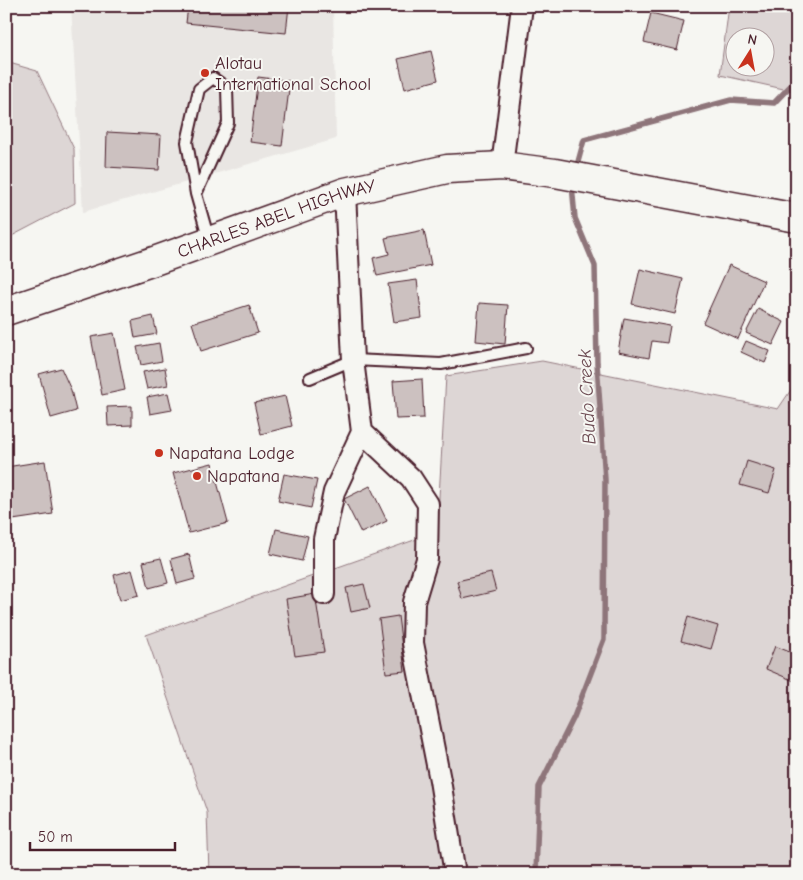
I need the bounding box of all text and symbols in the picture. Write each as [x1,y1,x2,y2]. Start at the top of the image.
north arrow [726,28,776,78]
text: N [746,31,758,49]
place label: Alotau International School [215,53,371,95]
marker: Alotau International School [199,67,211,79]
street label: CHARLES ABEL HIGHWAY [174,175,378,263]
water label: Budo Creek [573,348,600,445]
place label: Napatana Lodge [169,443,294,464]
marker: Napatana Lodge [153,447,165,459]
place label: Napatana [207,466,280,487]
marker: Napatana [191,470,203,482]
scale bar [30,820,175,852]
text: 50 m [38,828,73,846]

